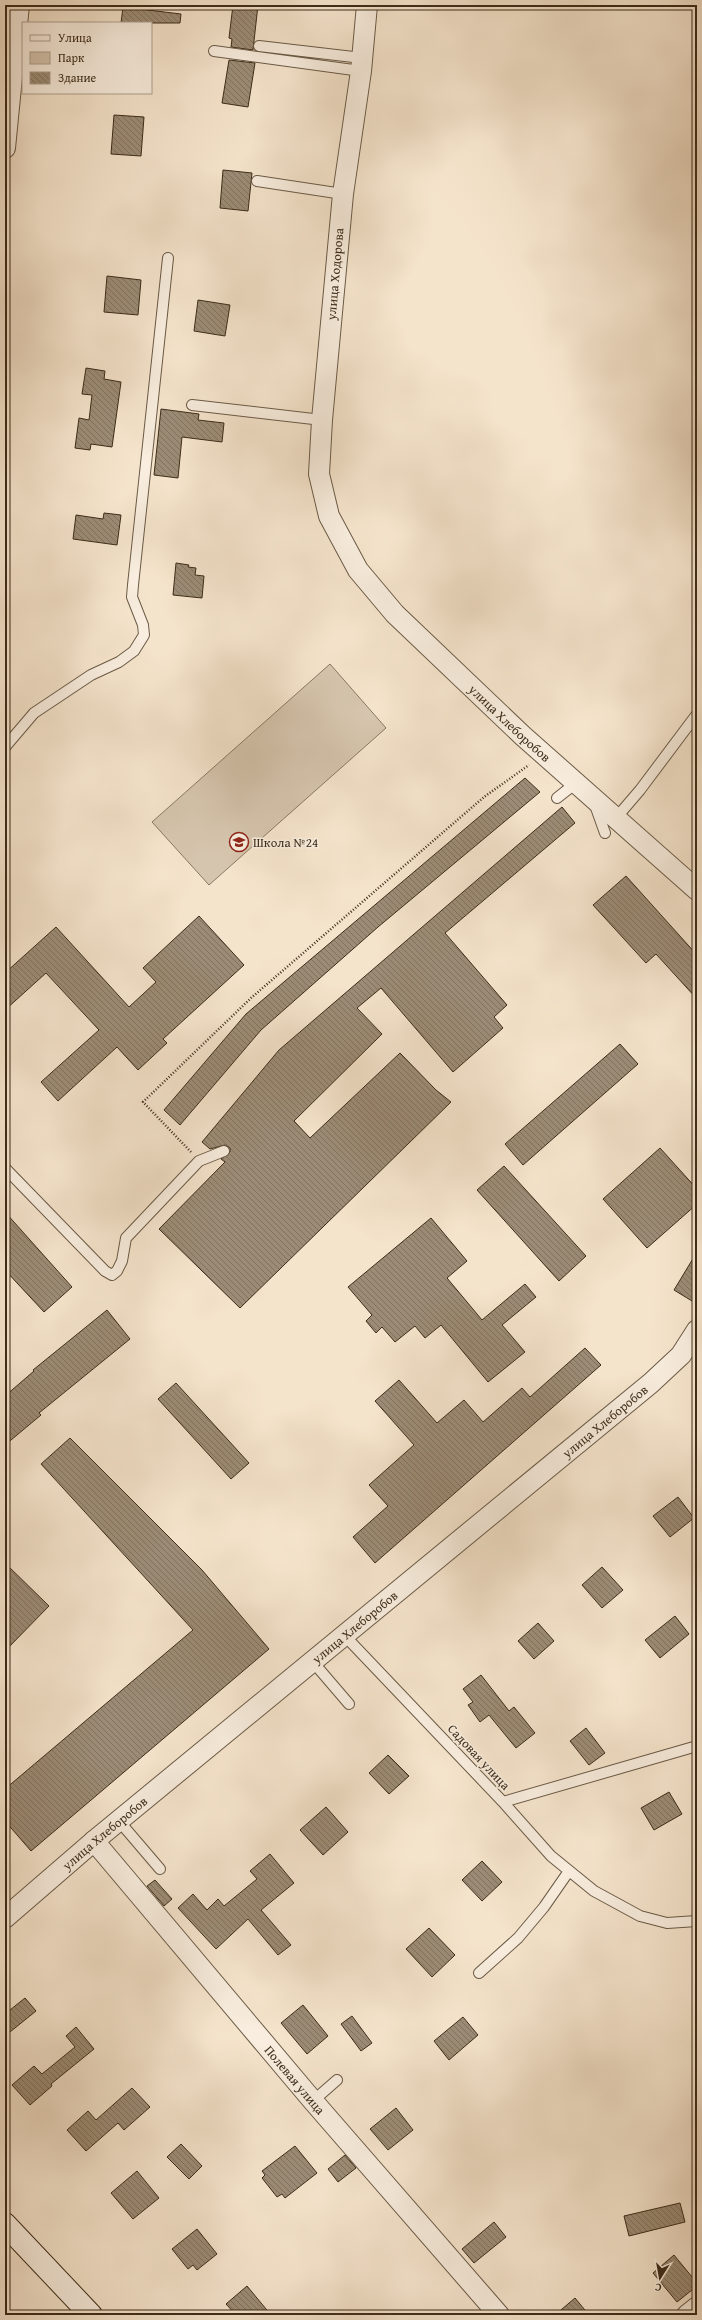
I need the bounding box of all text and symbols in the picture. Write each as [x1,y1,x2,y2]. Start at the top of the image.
legend [22,22,152,94]
text: Улица [58,29,92,46]
text: Парк [58,49,85,66]
text: Здание [58,69,97,86]
street label: улица Ходорова [321,226,349,322]
street label: улица Хлеборобов [464,679,555,766]
school or university icon: Школа №24 [228,831,250,853]
place label: Школа №24 [253,833,318,852]
street label: улица Хлеборобов [557,1380,652,1463]
street label: улица Хлеборобов [307,1586,401,1668]
street label: Садовая улица [443,1720,515,1795]
street label: улица Хлеборобов [57,1792,151,1875]
street label: Полевая улица [260,2041,330,2119]
north arrow [640,2258,680,2298]
text: С [654,2279,663,2296]

